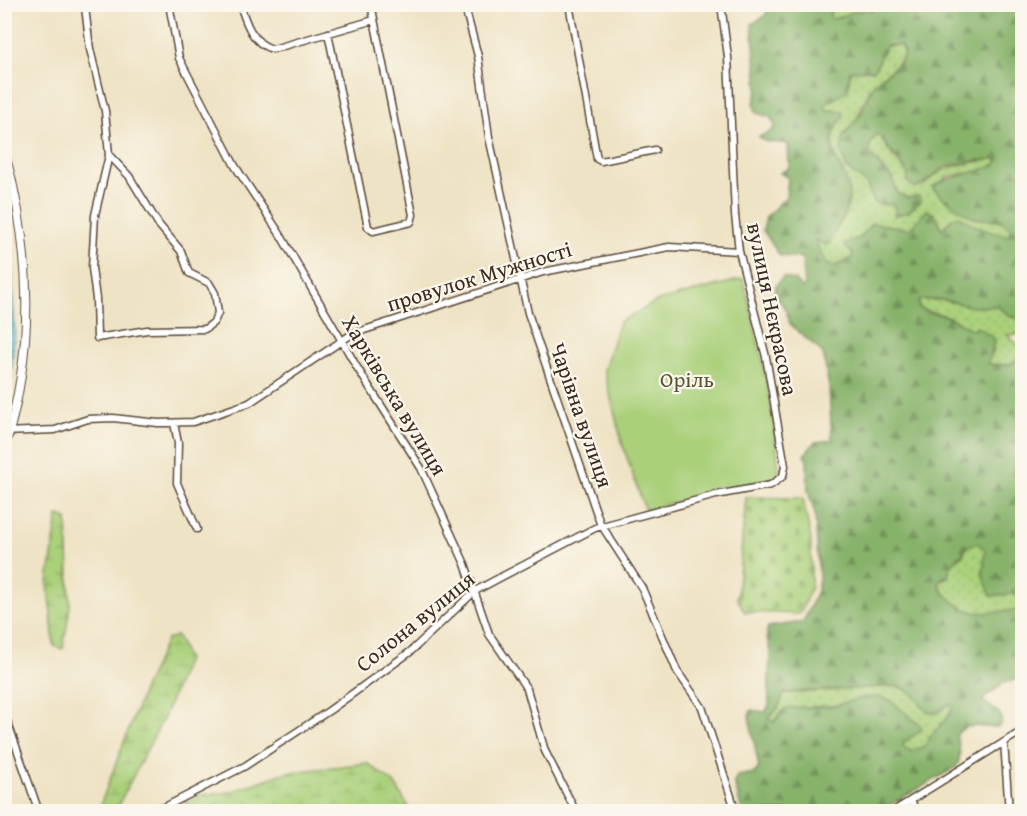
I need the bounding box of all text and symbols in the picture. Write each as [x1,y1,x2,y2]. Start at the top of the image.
street label: вулиця Нєкрасова [739,220,807,399]
street label: провулок Мужності [382,233,576,319]
street label: Харківська вулиця [334,309,456,481]
street label: Чарівна вулиця [542,338,622,492]
park label: Оріль [660,363,714,395]
street label: Солона вулиця [348,563,482,679]

